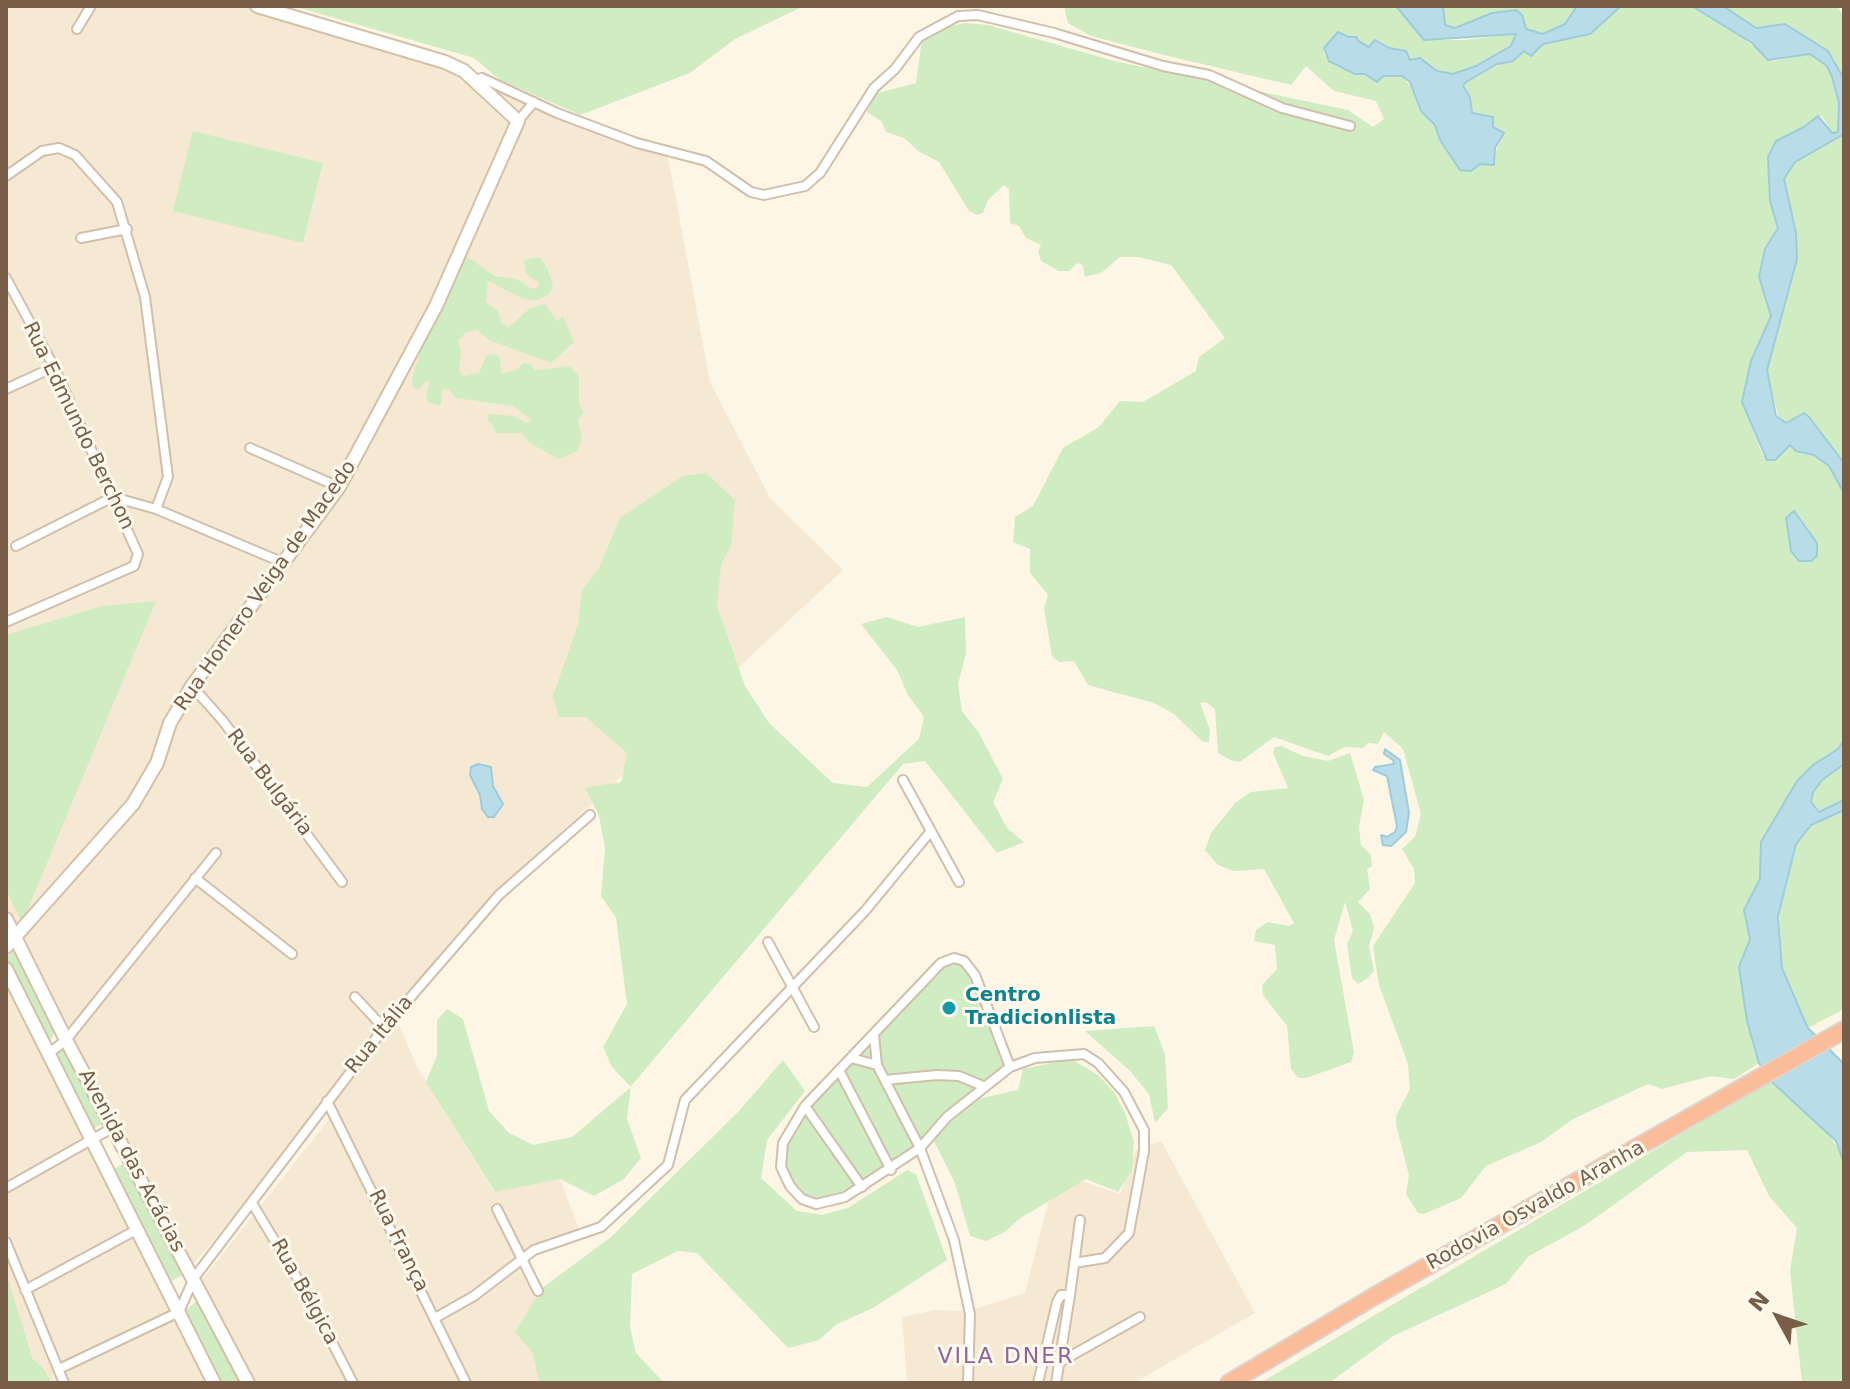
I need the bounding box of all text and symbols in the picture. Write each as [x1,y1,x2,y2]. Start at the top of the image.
street label: Rua Edmundo Berchon [17,318,139,534]
street label: Rua Homero Veiga de Macedo [170,456,362,716]
street label: Rua Bulgária [221,725,317,841]
place label: Centro Tradicionlista [965,984,1116,1031]
street label: Rua Itália [341,991,419,1079]
marker: Centro Tradicionlista [940,999,958,1017]
street label: Avenida das Acácias [73,1065,189,1257]
street label: Rodovia Osvaldo Aranha [1423,1136,1649,1276]
street label: Rua França [363,1186,433,1296]
street label: Rua Bélgica [265,1235,343,1349]
north arrow [1738,1277,1818,1357]
text: N [1744,1286,1775,1316]
district label: VILA DNER [938,1344,1074,1370]

